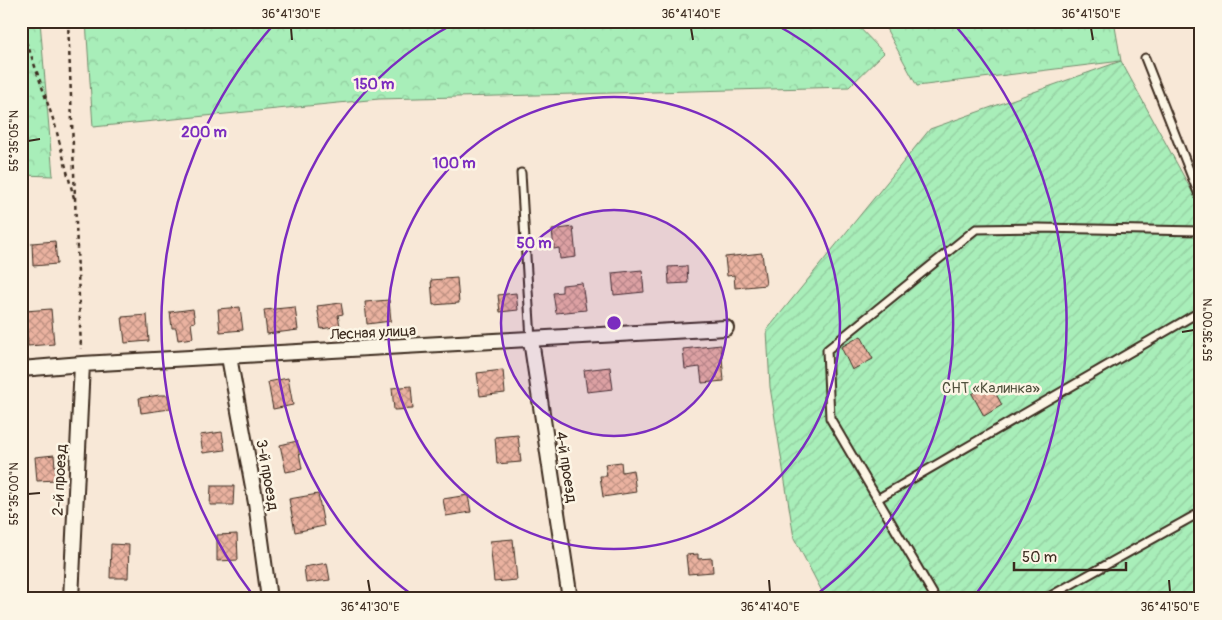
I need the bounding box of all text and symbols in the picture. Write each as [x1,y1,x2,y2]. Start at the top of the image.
text: 36°41'30"E [262,7,320,22]
text: 36°41'40"E [661,7,721,22]
text: 36°41'50"E [1062,7,1120,22]
text: 150 m [354,75,394,94]
text: 55°35'05"N [7,110,22,172]
text: 200 m [181,123,227,142]
text: 100 m [433,154,475,173]
text: 50 m [517,234,551,253]
text: 55°35'00"N [1201,298,1216,362]
centre of rings [605,314,623,332]
street label: Лесная улица [328,321,417,345]
park label: СНТ «Калинка» [942,379,1040,398]
street label: 4-й проезд [551,430,581,504]
street label: 3-й проезд [251,438,283,512]
street label: 2-й проезд [49,444,71,516]
text: 55°35'00"N [7,462,22,526]
scale bar [1014,540,1127,572]
text: 50 m [1022,548,1057,567]
text: 36°41'30"E [341,600,399,615]
text: 36°41'40"E [740,600,800,615]
text: 36°41'50"E [1141,600,1199,615]

